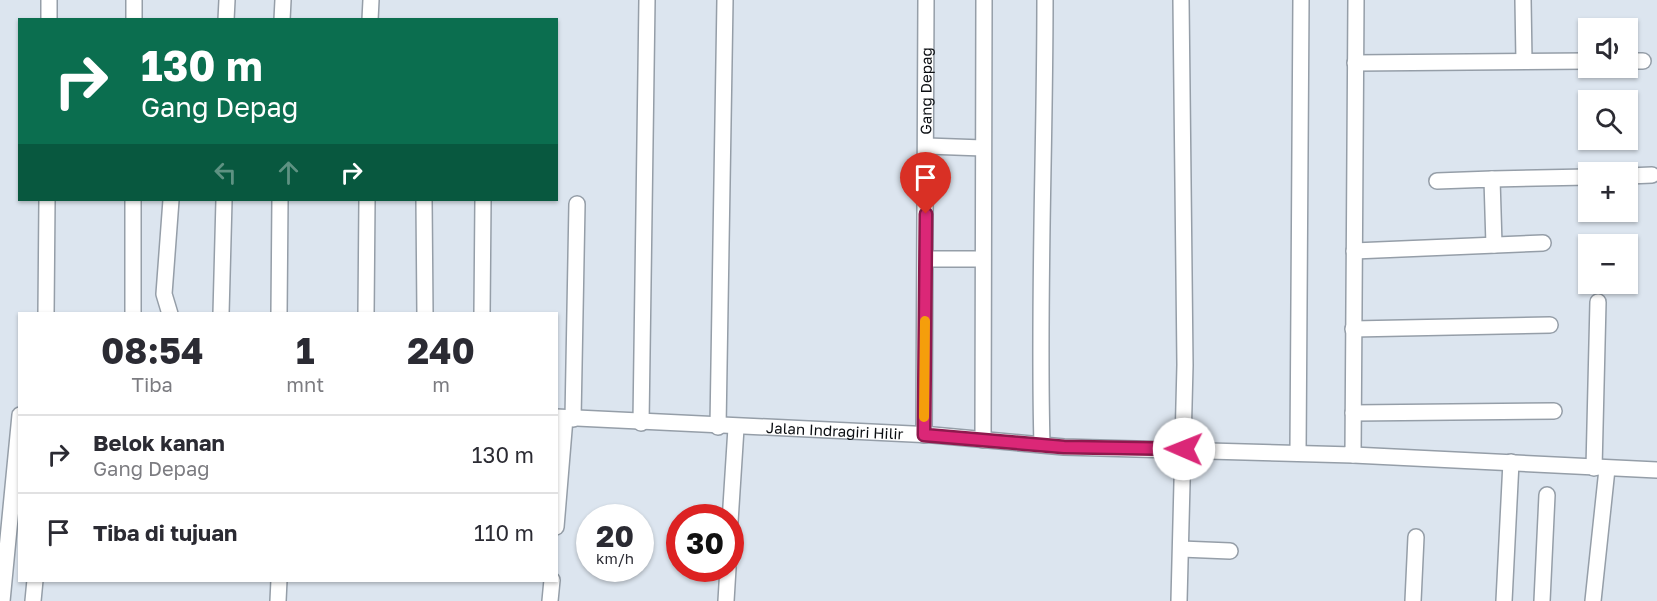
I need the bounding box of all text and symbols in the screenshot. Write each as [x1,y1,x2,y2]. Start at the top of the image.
map controls [1578,18,1638,294]
button: sound [1578,18,1638,78]
text: 130 m [141,40,263,90]
icon: right [42,42,120,120]
street label: Gang Depag [916,47,935,135]
button: search [1578,90,1638,150]
text: Gang Depag [141,91,298,123]
pin [900,152,951,214]
icon: left [209,156,242,189]
icon: ahead [272,156,305,189]
icon: right [335,156,368,189]
icon: arrive [909,161,942,194]
button: + [1578,162,1638,222]
button: − [1578,234,1638,294]
text: 08:54 [101,329,203,372]
text: 1 [296,329,315,372]
text: 240 [407,329,475,372]
text: Tiba [131,372,173,396]
text: mnt [286,372,324,396]
text: m [432,372,450,396]
position arrow [1152,417,1216,481]
street label: Jalan Indragiri Hilir [766,418,904,443]
text: Belok kanan [93,429,225,456]
icon: right [42,438,75,471]
text: 130 m [472,441,534,468]
text: Gang Depag [93,456,210,480]
speed limit sign: 30 [666,504,744,582]
icon: arrive [42,516,75,549]
text: 20 [596,518,634,554]
text: Tiba di tujuan [93,519,237,546]
text: 110 m [474,519,534,546]
text: km/h [596,549,634,567]

